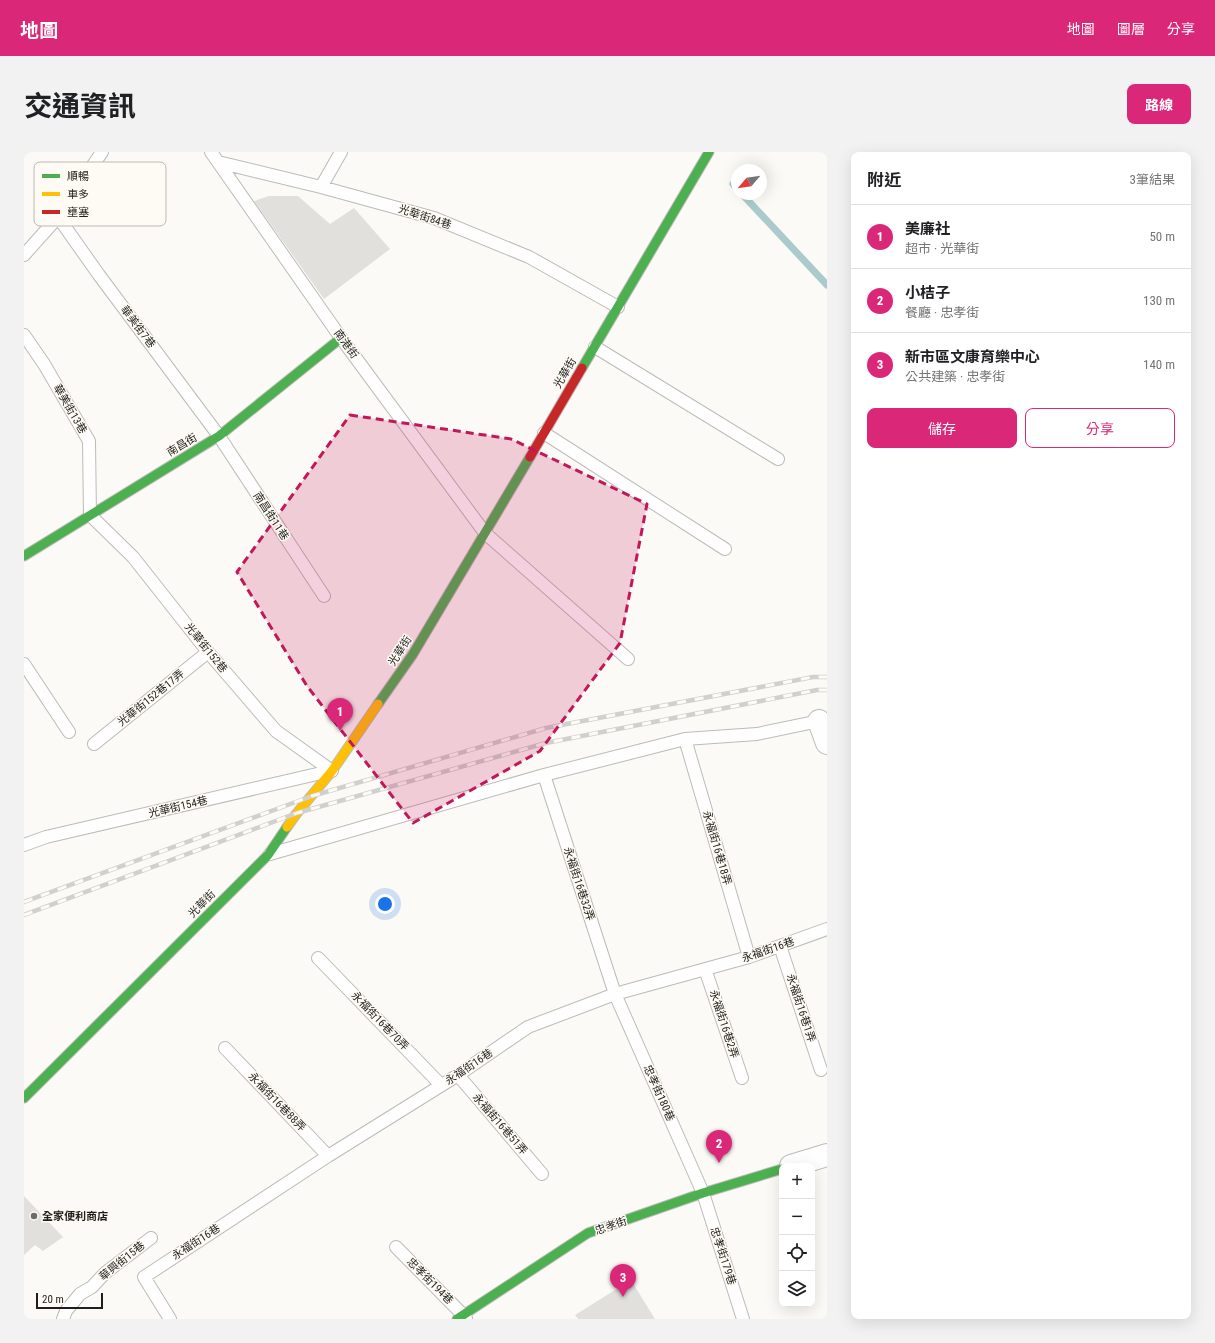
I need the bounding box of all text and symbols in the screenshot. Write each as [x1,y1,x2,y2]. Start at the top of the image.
text: 地圖 [20,19,58,42]
text: 地圖 [1067,21,1095,37]
text: 圖層 [1117,21,1145,37]
text: 分享 [1167,21,1195,37]
button: 路線 [1127,84,1191,124]
text: 交通資訊 [24,90,136,123]
legend [34,162,166,226]
north arrow [731,164,767,200]
text: 順暢 [67,170,89,183]
text: 附近 [867,170,901,190]
text: 3筆結果 [1130,172,1175,187]
text: 車多 [67,188,89,201]
street label: 光華街84巷 [397,202,453,232]
text: 壅塞 [67,206,89,219]
text: 美廉社 [905,220,950,238]
text: 1 [877,229,883,244]
text: 50 m [1149,229,1175,244]
text: 超市 · 光華街 [905,241,979,256]
text: 小桔子 [905,284,950,302]
text: 2 [877,293,883,308]
text: 130 m [1143,293,1175,308]
street label: 華美街7巷 [118,303,158,351]
text: 餐廳 · 忠孝街 [905,305,979,320]
street label: 南港街 [331,327,361,361]
text: 新市區文康育樂中心 [905,348,1040,366]
street label: 光華街 [551,356,579,390]
text: 3 [877,357,883,372]
text: 140 m [1143,357,1175,372]
text: 公共建築 · 忠孝街 [905,369,1005,384]
street label: 華美街13巷 [51,382,89,436]
button: 儲存 [867,408,1017,448]
button: 分享 [1025,408,1175,448]
street label: 南昌街 [165,431,199,459]
street label: 南昌街11巷 [251,489,291,543]
street label: 光華街152巷 [182,620,230,676]
street label: 光華街 [386,634,414,668]
street label: 光華街152巷17弄 [115,667,187,729]
pin: 1 [327,698,353,731]
street label: 光華街154巷 [147,794,209,820]
street label: 永福街16巷18弄 [700,809,734,887]
street label: 永福街16巷32弄 [561,846,597,922]
street label: 光華街 [186,888,218,920]
your location [375,894,395,914]
street label: 永福街16巷 [740,935,796,965]
street label: 永福街16巷1弄 [784,972,818,1044]
street label: 永福街16巷2弄 [707,988,741,1060]
street label: 永福街16巷70弄 [349,989,411,1053]
street label: 永福街16巷 [443,1046,495,1088]
street label: 忠孝街180巷 [641,1063,677,1123]
street label: 永福街16巷88弄 [246,1070,308,1134]
street label: 永福街16巷51弄 [470,1091,530,1157]
pin: 2 [706,1130,732,1163]
map controls [779,1163,815,1307]
button: + [779,1163,815,1199]
button: − [779,1199,815,1235]
place label: 全家便利商店 [42,1210,108,1223]
marker: 全家便利商店 [29,1211,39,1221]
street label: 忠孝街 [593,1214,629,1238]
street label: 永福街16巷 [169,1222,223,1262]
street label: 忠孝街179巷 [708,1225,738,1287]
button: locate [779,1235,815,1271]
street label: 華興街15巷 [97,1239,147,1283]
street label: 忠孝街194巷 [404,1255,456,1307]
pin: 3 [610,1264,636,1297]
button: layers [779,1271,815,1307]
scale bar [36,1291,103,1310]
text: 20 m [42,1293,64,1306]

